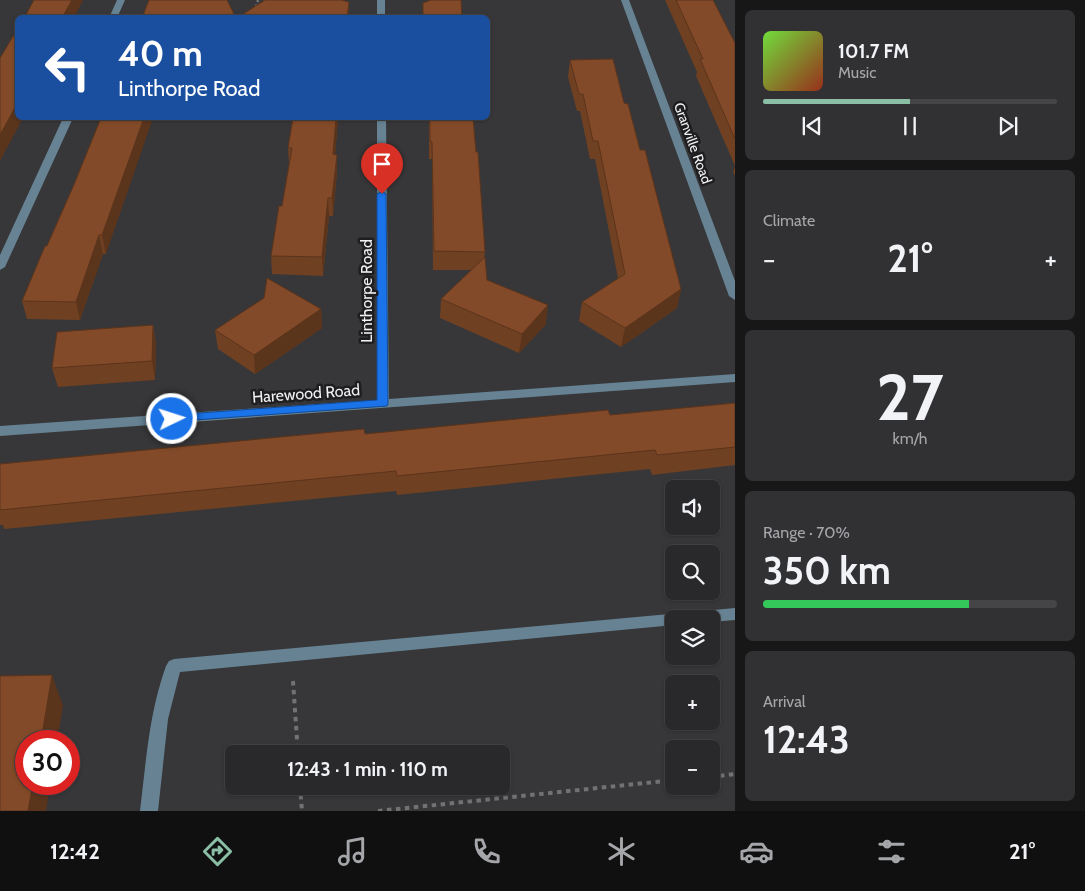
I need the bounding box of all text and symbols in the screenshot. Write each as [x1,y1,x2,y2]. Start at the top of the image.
text: 40 m [118,32,203,75]
icon: left [35,35,100,100]
text: 101.7 FM [838,40,909,63]
text: Music [838,63,876,82]
text: Linthorpe Road [118,75,260,102]
street label: Granville Road [670,100,716,186]
icon: previous [798,112,826,140]
icon: pause [896,112,924,140]
icon: next [994,112,1022,140]
pin [361,143,403,194]
icon: arrive [368,150,396,178]
text: Climate [763,211,815,230]
text: 21° [887,235,933,282]
street label: Linthorpe Road [357,239,376,343]
text: − [763,242,775,276]
text: + [1045,242,1057,276]
text: 27 [876,357,944,436]
street label: Harewood Road [251,380,361,407]
position arrow [145,392,197,444]
text: km/h [892,429,928,448]
map controls [665,480,720,795]
button: sound [665,480,720,535]
text: Range · 70% [763,523,850,542]
button: search [665,545,720,600]
text: 350 km [763,547,891,594]
button: layers [665,610,720,665]
button: + [665,675,720,730]
text: Arrival [763,692,806,711]
text: 12:43 [763,716,850,763]
speed limit sign: 30 [15,730,80,795]
button: − [665,740,720,795]
text: 12:43 · 1 min · 110 m [287,758,448,781]
icon: directions [200,834,235,869]
icon: music [335,834,370,869]
icon: phone [469,834,504,869]
icon: climate [604,834,639,869]
icon: car [739,834,774,869]
icon: filters [874,834,909,869]
text: 12:42 [50,838,100,865]
text: 21° [1009,838,1035,865]

